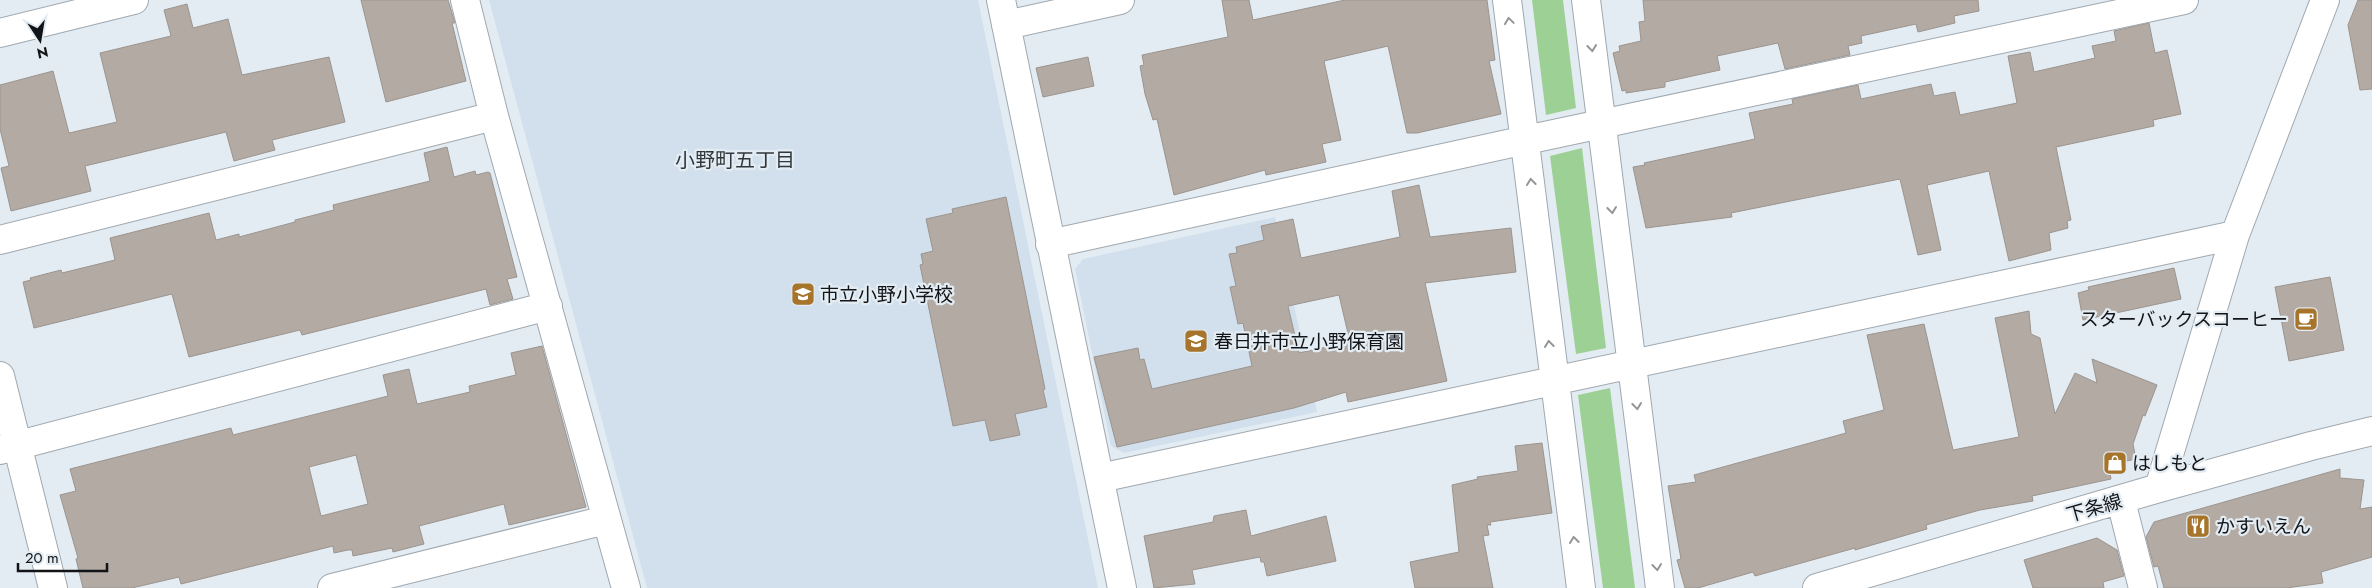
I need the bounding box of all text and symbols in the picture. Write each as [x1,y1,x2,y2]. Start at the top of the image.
north arrow [15,15,65,65]
one-way arrow [1505,17,1515,26]
text: N [35,42,50,64]
one-way arrow [1586,45,1597,53]
district label: 小野町五丁目 [675,146,795,175]
one-way arrow [1526,178,1537,186]
one-way arrow [1606,206,1617,214]
school or university icon: 市立小野小学校 [790,281,816,307]
place label: 市立小野小学校 [820,281,953,308]
place label: スターバックスコーヒー [2080,306,2288,333]
cafe icon: スターバックスコーヒー [2293,306,2319,332]
school or university icon: 春日井市立小野保育園 [1183,328,1209,354]
place label: 春日井市立小野保育園 [1214,328,1404,355]
one-way arrow [1544,339,1555,347]
one-way arrow [1631,402,1642,410]
shop icon: はしもと [2102,450,2128,476]
place label: はしもと [2132,450,2208,477]
street label: 下条線 [2063,487,2125,529]
restaurant icon: かすいえん [2185,513,2211,539]
place label: かすいえん [2216,513,2311,540]
one-way arrow [1570,535,1580,544]
scale bar [18,540,106,572]
text: 20 m [25,547,59,569]
one-way arrow [1651,563,1662,571]

